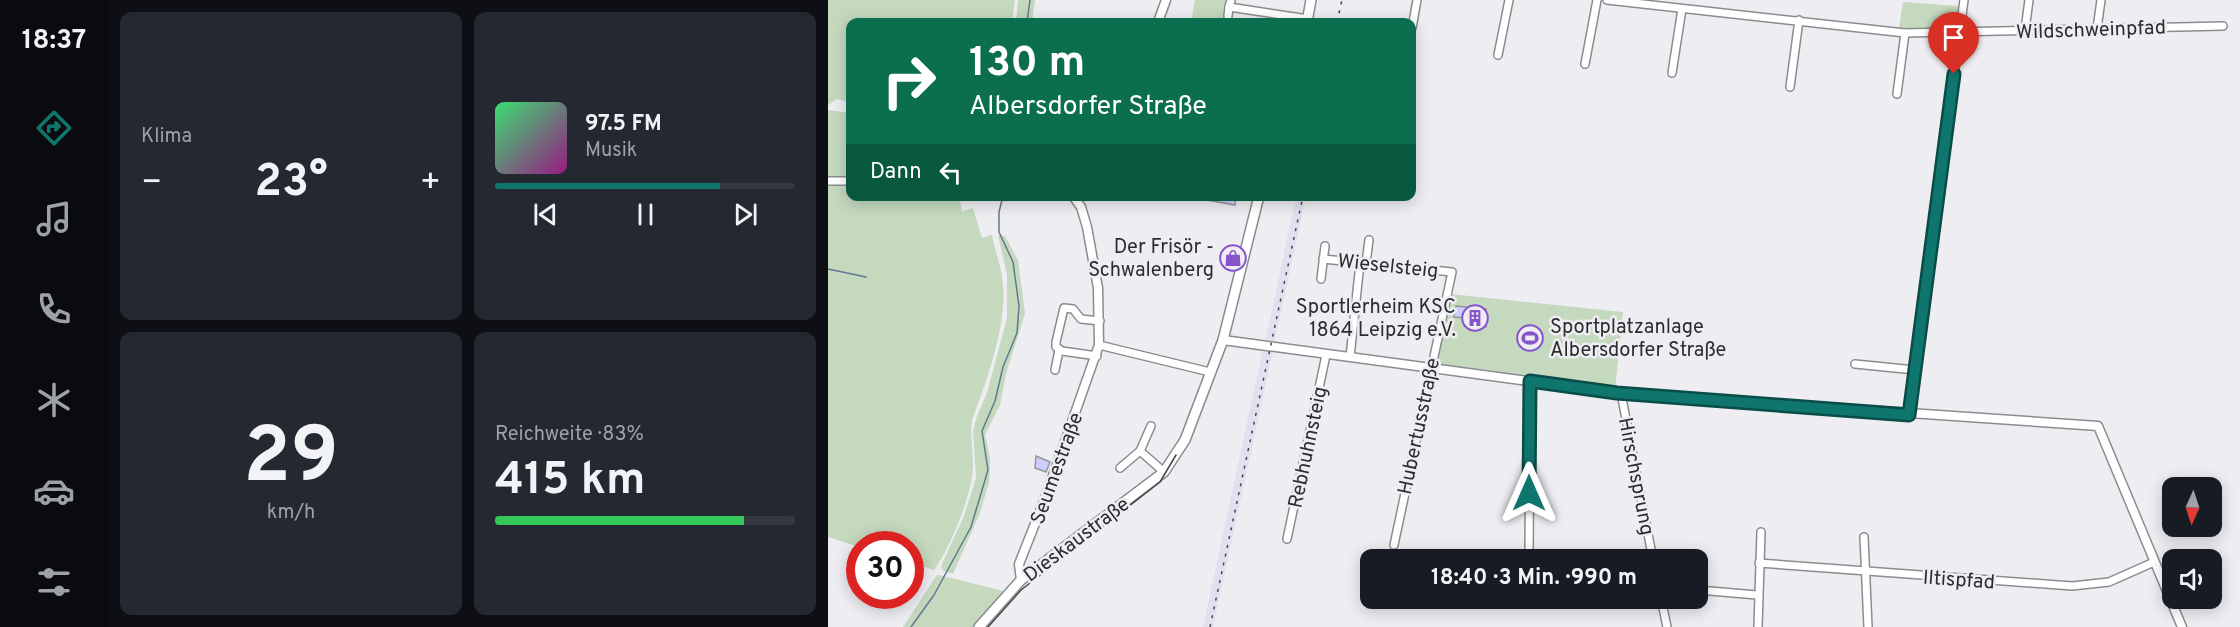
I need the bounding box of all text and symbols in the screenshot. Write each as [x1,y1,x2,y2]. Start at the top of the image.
pin [1928,12,1979,74]
street label: Wildschweinpfad [2016,15,2166,47]
icon: arrive [1937,21,1970,54]
text: 18:37 [22,24,86,58]
text: 130 m [969,38,1085,91]
icon: right [870,42,948,120]
text: Albersdorfer Straße [969,90,1207,124]
icon: directions [33,107,75,149]
text: 97.5 FM [585,111,662,138]
text: Klima [141,124,192,150]
text: Musik [585,138,637,164]
text: 23° [254,155,328,212]
icon: left [934,156,967,189]
text: Dann [870,159,922,186]
text: − [141,163,162,205]
text: + [420,163,441,205]
icon: music [33,198,75,240]
icon: previous [529,198,562,231]
icon: pause [629,198,662,231]
icon: next [729,198,762,231]
place label: Der Frisör - Schwalenberg [1088,235,1214,284]
shop icon: Der Frisör - Schwalenberg [1218,243,1248,273]
street label: Wieselsteig [1336,249,1440,285]
icon: phone [33,288,75,330]
place label: Sportlerheim KSC 1864 Leipzig e.V. [1296,295,1456,344]
building icon: Sportlerheim KSC 1864 Leipzig e.V. [1460,303,1490,333]
place label: Sportplatzanlage Albersdorfer Straße [1550,315,1726,364]
sports icon: Sportplatzanlage Albersdorfer Straße [1515,323,1545,353]
street label: Hubertusstraße [1393,356,1447,497]
icon: climate [33,379,75,421]
street label: Rebhuhnsteig [1283,384,1335,511]
street label: Seumestraße [1026,409,1090,528]
text: 29 [243,411,339,510]
street label: Hirschsprung [1611,415,1659,538]
text: Reichweite · 83% [495,422,644,448]
text: 415 km [495,453,645,510]
position arrow [1497,461,1561,525]
icon: car [33,470,75,512]
north arrow [2162,477,2222,537]
map controls [2162,477,2222,609]
street label: Dieskaustraße [1019,492,1135,589]
text: km/h [267,500,315,526]
speed limit sign: 30 [846,531,924,609]
button: sound [2162,549,2222,609]
icon: filters [33,561,75,603]
text: 18:40 · 3 Min. · 990 m [1431,565,1637,592]
street label: Iltispfad [1922,566,1996,596]

